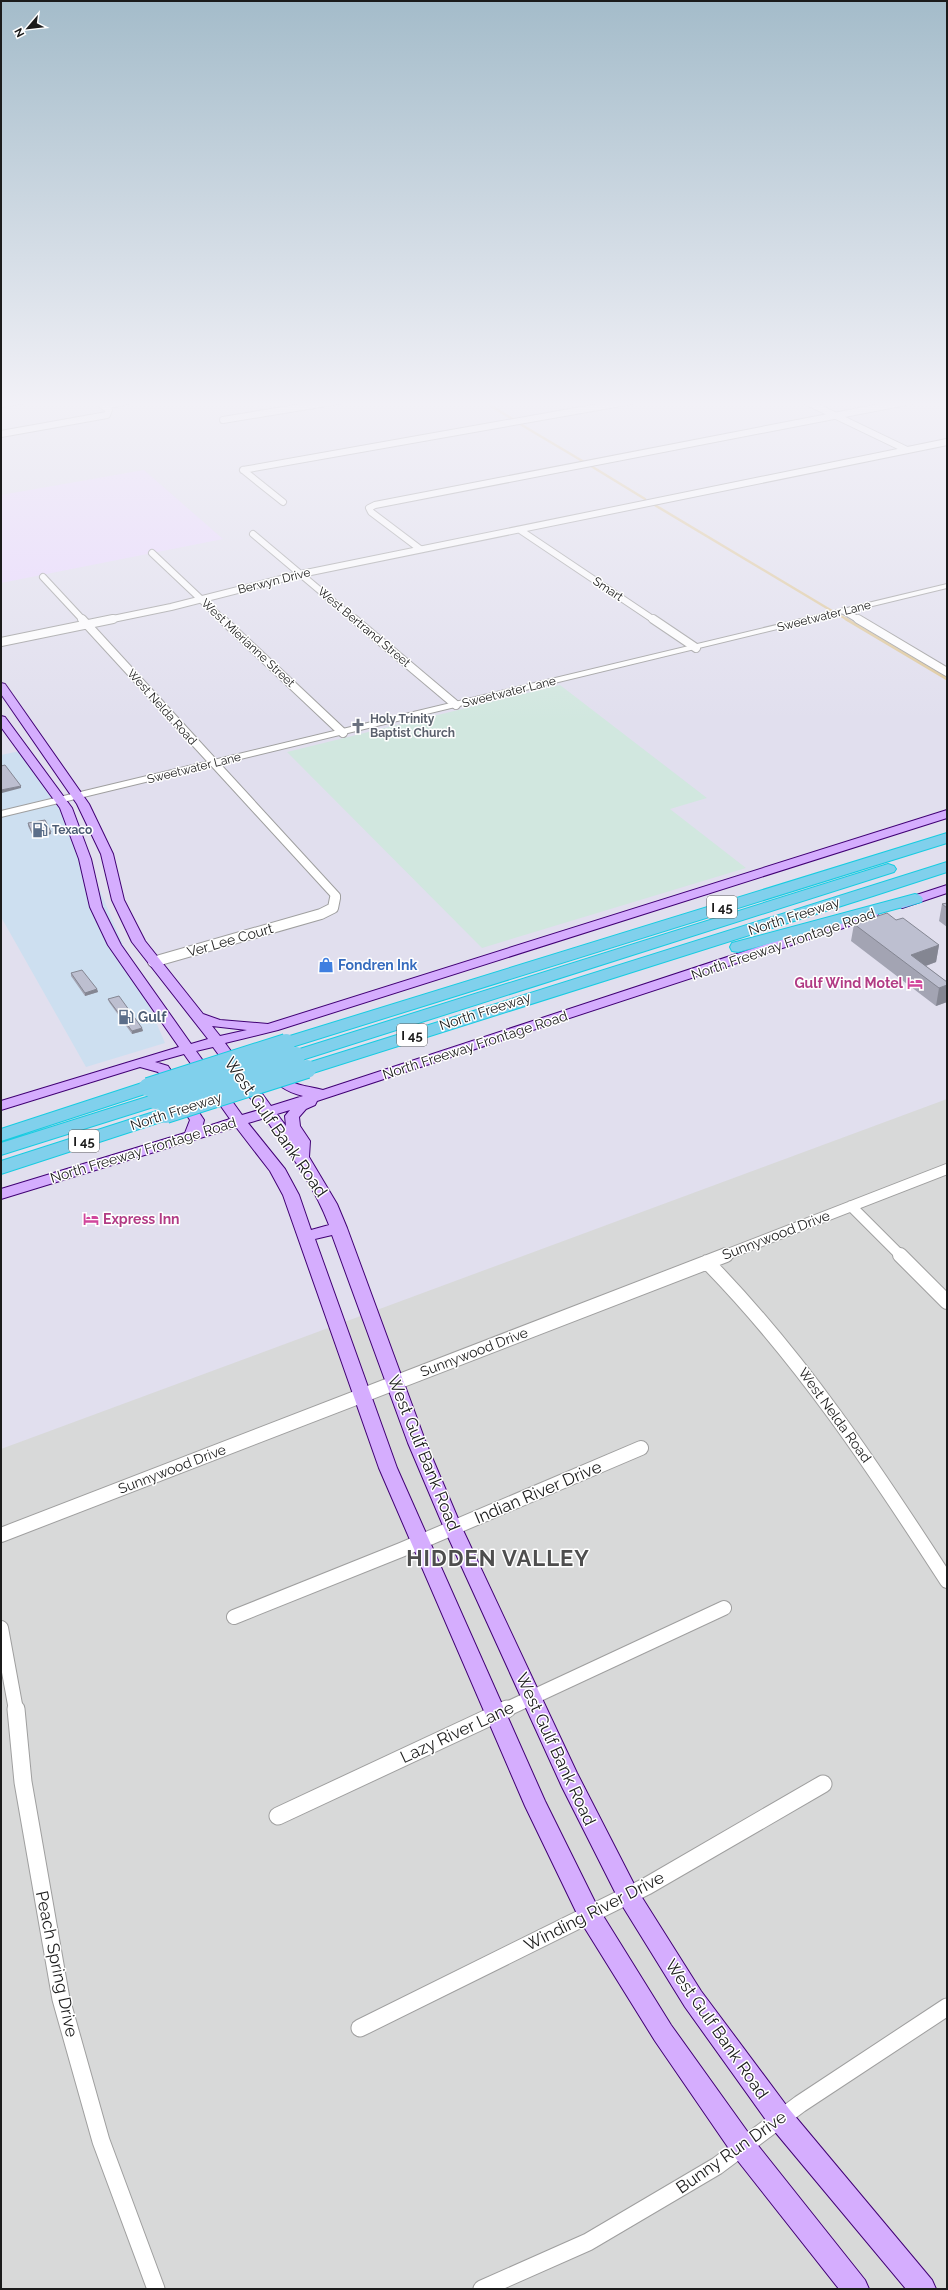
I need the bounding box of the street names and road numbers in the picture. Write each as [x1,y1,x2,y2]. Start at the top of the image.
street label: Berwyn Drive [236,565,312,597]
street label: Smart [590,574,626,604]
street label: West Bertrand Street [315,584,413,670]
street label: West Mierianne Street [198,596,298,690]
street label: Sweetwater Lane [776,598,872,634]
street label: West Nelda Road [124,666,200,748]
street label: Sweetwater Lane [461,674,557,710]
street label: Sweetwater Lane [146,750,242,786]
street label: North Freeway [746,894,842,938]
road number: I 45 [707,896,737,918]
street label: North Freeway Frontage Road [689,905,877,983]
street label: Ver Lee Court [185,920,275,960]
street label: North Freeway [437,989,533,1033]
street label: North Freeway Frontage Road [380,1007,570,1083]
road number: I 45 [397,1024,427,1046]
street label: West Gulf Bank Road [220,1053,332,1201]
street label: North Freeway [128,1089,224,1133]
street label: North Freeway Frontage Road [48,1114,238,1186]
road number: I 45 [69,1130,99,1152]
street label: Sunnywood Drive [720,1207,832,1263]
street label: Sunnywood Drive [418,1324,530,1380]
street label: West Nelda Road [795,1365,875,1465]
street label: West Gulf Bank Road [384,1372,464,1534]
street label: Sunnywood Drive [116,1441,228,1497]
street label: Indian River Drive [472,1456,604,1528]
street label: West Gulf Bank Road [512,1670,600,1828]
street label: Lazy River Lane [397,1697,517,1767]
street label: Winding River Drive [521,1867,667,1955]
street label: Peach Spring Drive [32,1889,82,2039]
street label: West Gulf Bank Road [661,1955,773,2103]
street label: Bunny Run Drive [672,2107,790,2197]

